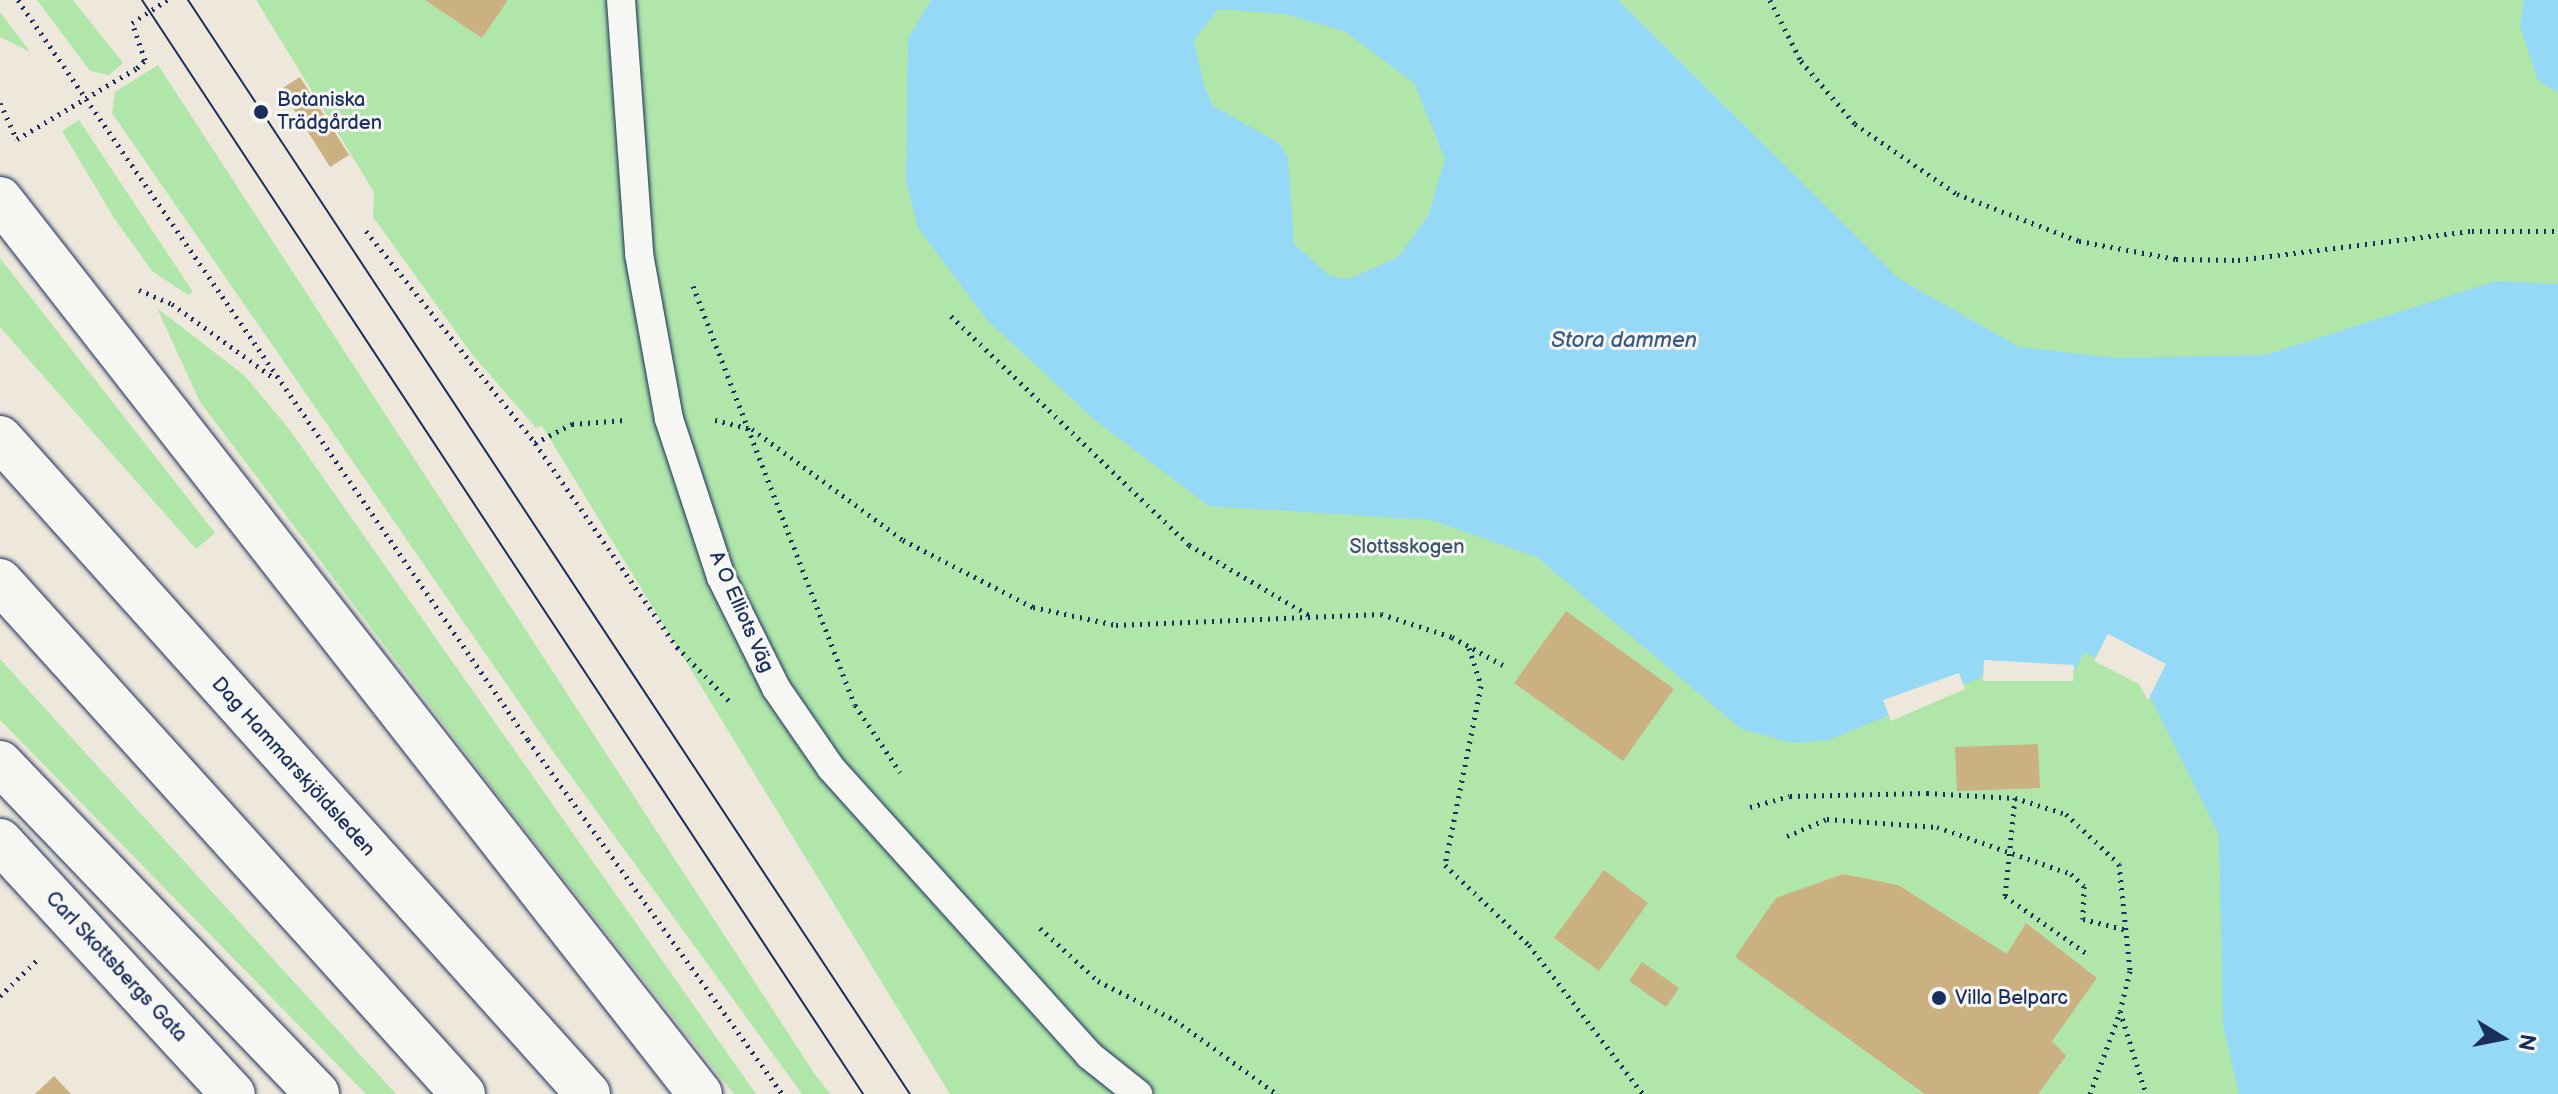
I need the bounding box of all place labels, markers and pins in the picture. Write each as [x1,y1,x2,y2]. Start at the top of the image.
place label: Botaniska Trädgården [277,88,382,135]
marker: Botaniska Trädgården [252,103,270,121]
place label: Villa Belparc [1955,986,2068,1010]
marker: Villa Belparc [1930,989,1948,1007]

